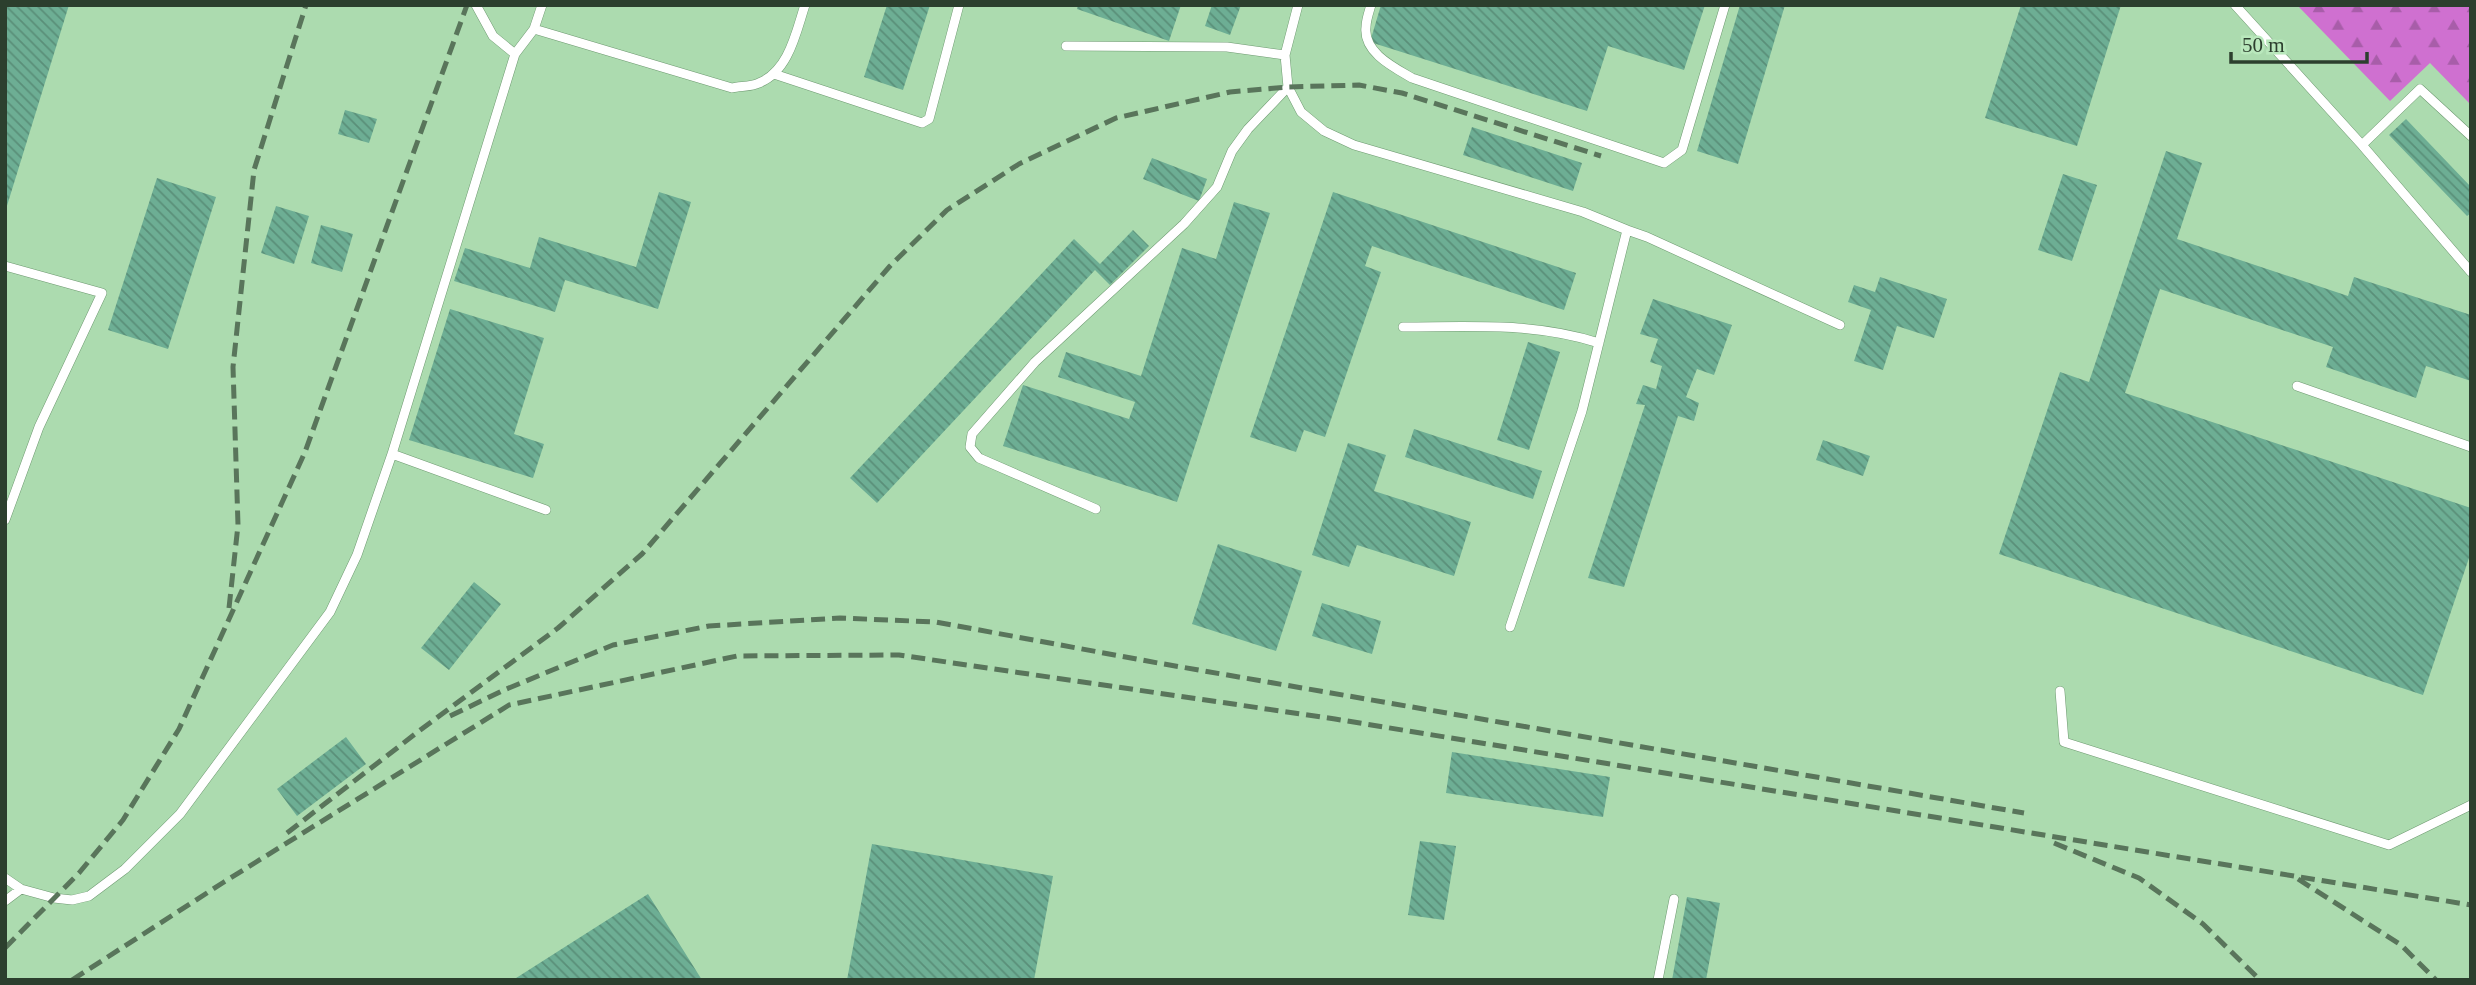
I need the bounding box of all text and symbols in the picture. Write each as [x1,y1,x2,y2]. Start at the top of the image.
scale bar [2231,21,2368,65]
text: 50 m [2242,33,2285,57]

